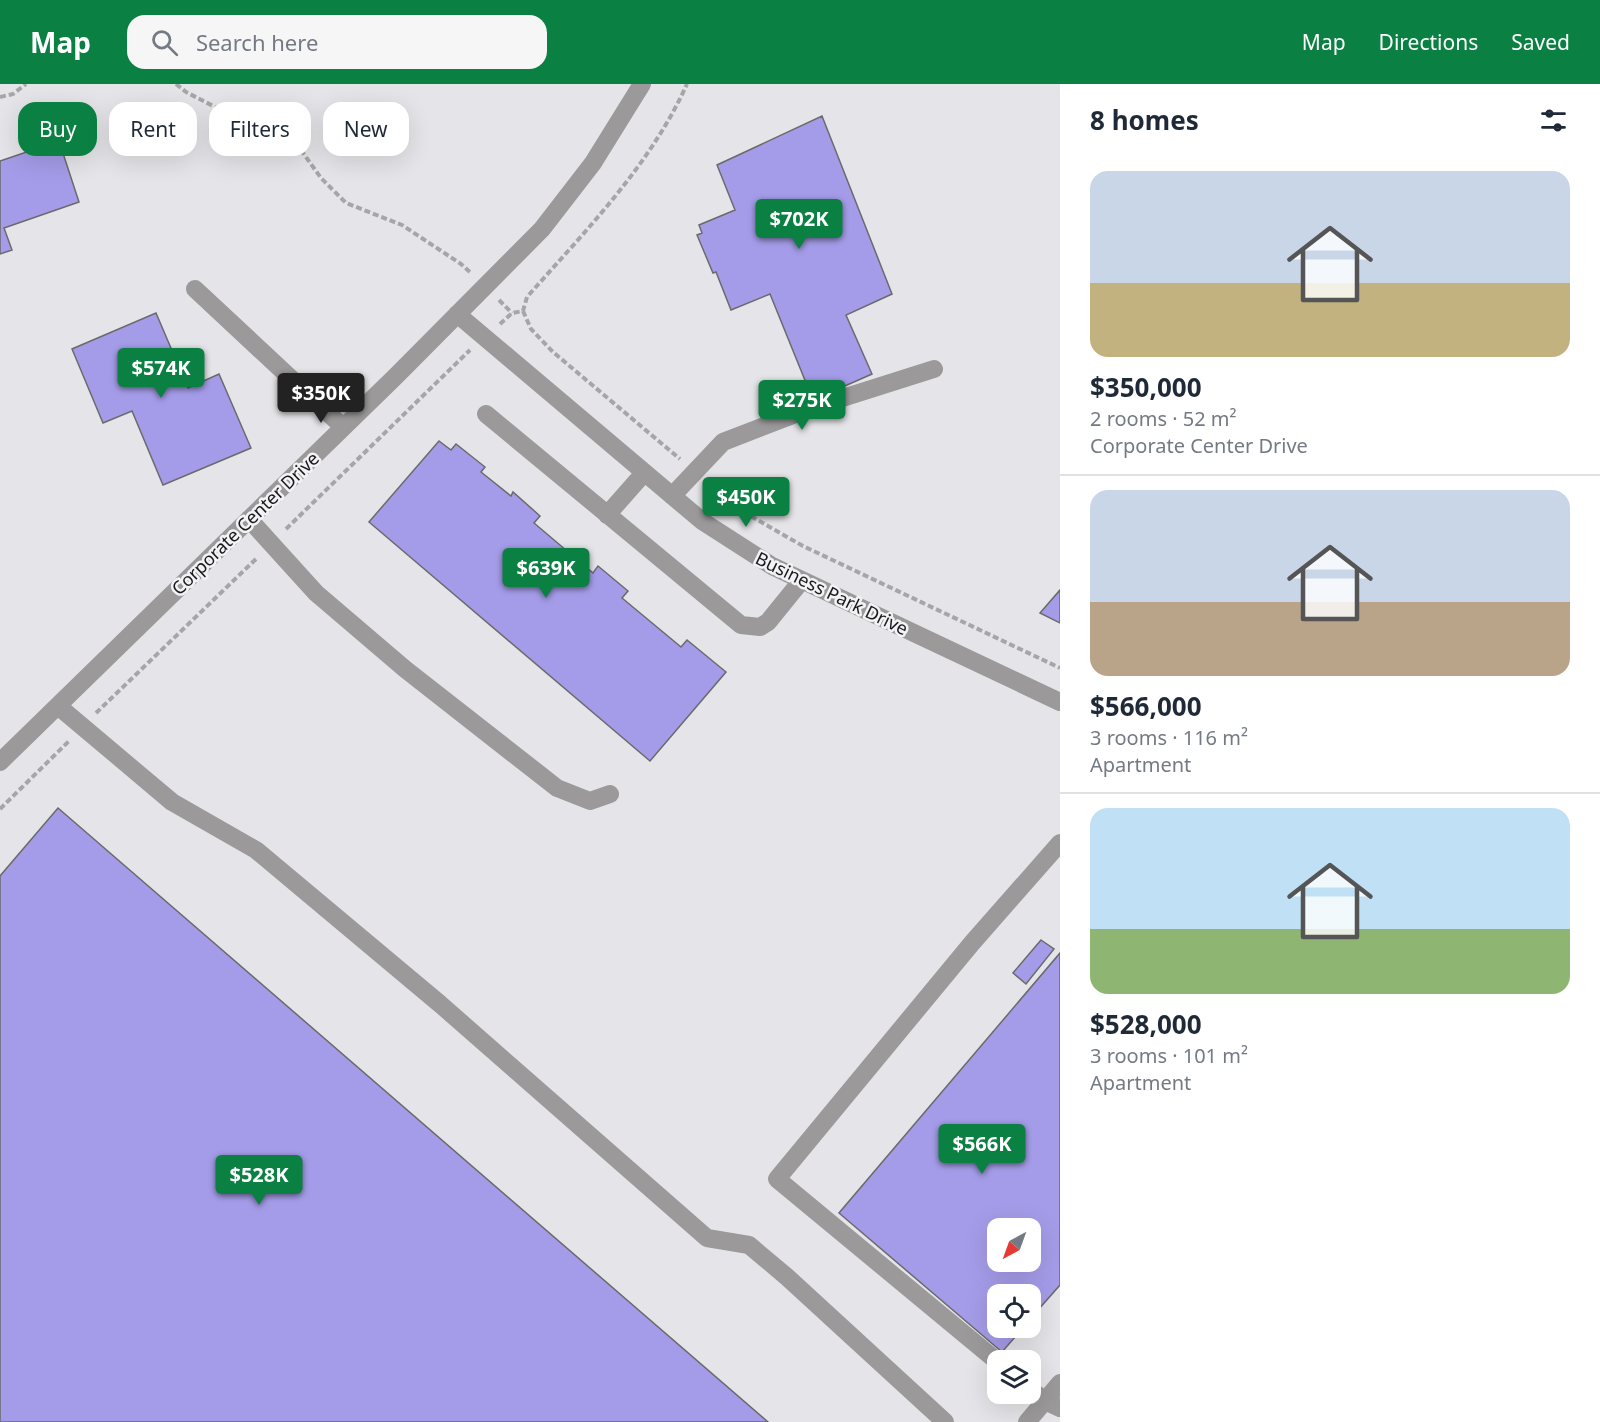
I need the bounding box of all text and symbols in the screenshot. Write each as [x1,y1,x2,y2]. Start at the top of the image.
search box [127,15,547,69]
text: Map [30,23,91,61]
icon: search [148,26,181,59]
text: Search here [196,27,318,57]
text: Map [1302,28,1346,56]
text: Directions [1379,28,1478,56]
text: Saved [1511,28,1570,56]
chip: Buy [18,102,97,156]
chip: Rent [109,102,197,156]
chip: Filters [209,102,311,156]
chip: New [323,102,409,156]
text: 8 homes [1090,102,1199,138]
icon: filters [1537,104,1570,137]
pin: $702K [757,199,841,250]
text: $702K [769,205,829,232]
icon: home [1276,210,1384,318]
pin: $574K [119,348,203,399]
text: $574K [131,354,191,381]
text: $350,000 [1090,369,1202,405]
pin: $350K [279,373,363,424]
text: $350K [291,379,351,406]
pin: $275K [760,380,844,431]
text: $275K [772,386,832,413]
text: 2 rooms · 52 m² [1090,405,1237,432]
text: Corporate Center Drive [1090,432,1308,459]
street label: Corporate Center Drive [166,446,324,600]
pin: $450K [704,477,788,528]
text: $450K [716,483,776,510]
icon: home [1276,529,1384,637]
street label: Business Park Drive [752,546,912,640]
pin: $639K [504,548,588,599]
text: $639K [516,554,576,581]
text: $566,000 [1090,688,1202,724]
text: 3 rooms · 116 m² [1090,724,1248,751]
text: Apartment [1090,751,1191,778]
icon: home [1276,847,1384,955]
text: $528,000 [1090,1006,1202,1042]
text: 3 rooms · 101 m² [1090,1042,1248,1069]
text: Apartment [1090,1069,1191,1096]
pin: $566K [940,1124,1024,1175]
text: $566K [952,1130,1012,1157]
pin: $528K [217,1155,301,1206]
text: $528K [229,1161,289,1188]
north arrow [987,1218,1041,1272]
map controls [987,1218,1041,1404]
button: locate [987,1284,1041,1338]
button: layers [987,1350,1041,1404]

